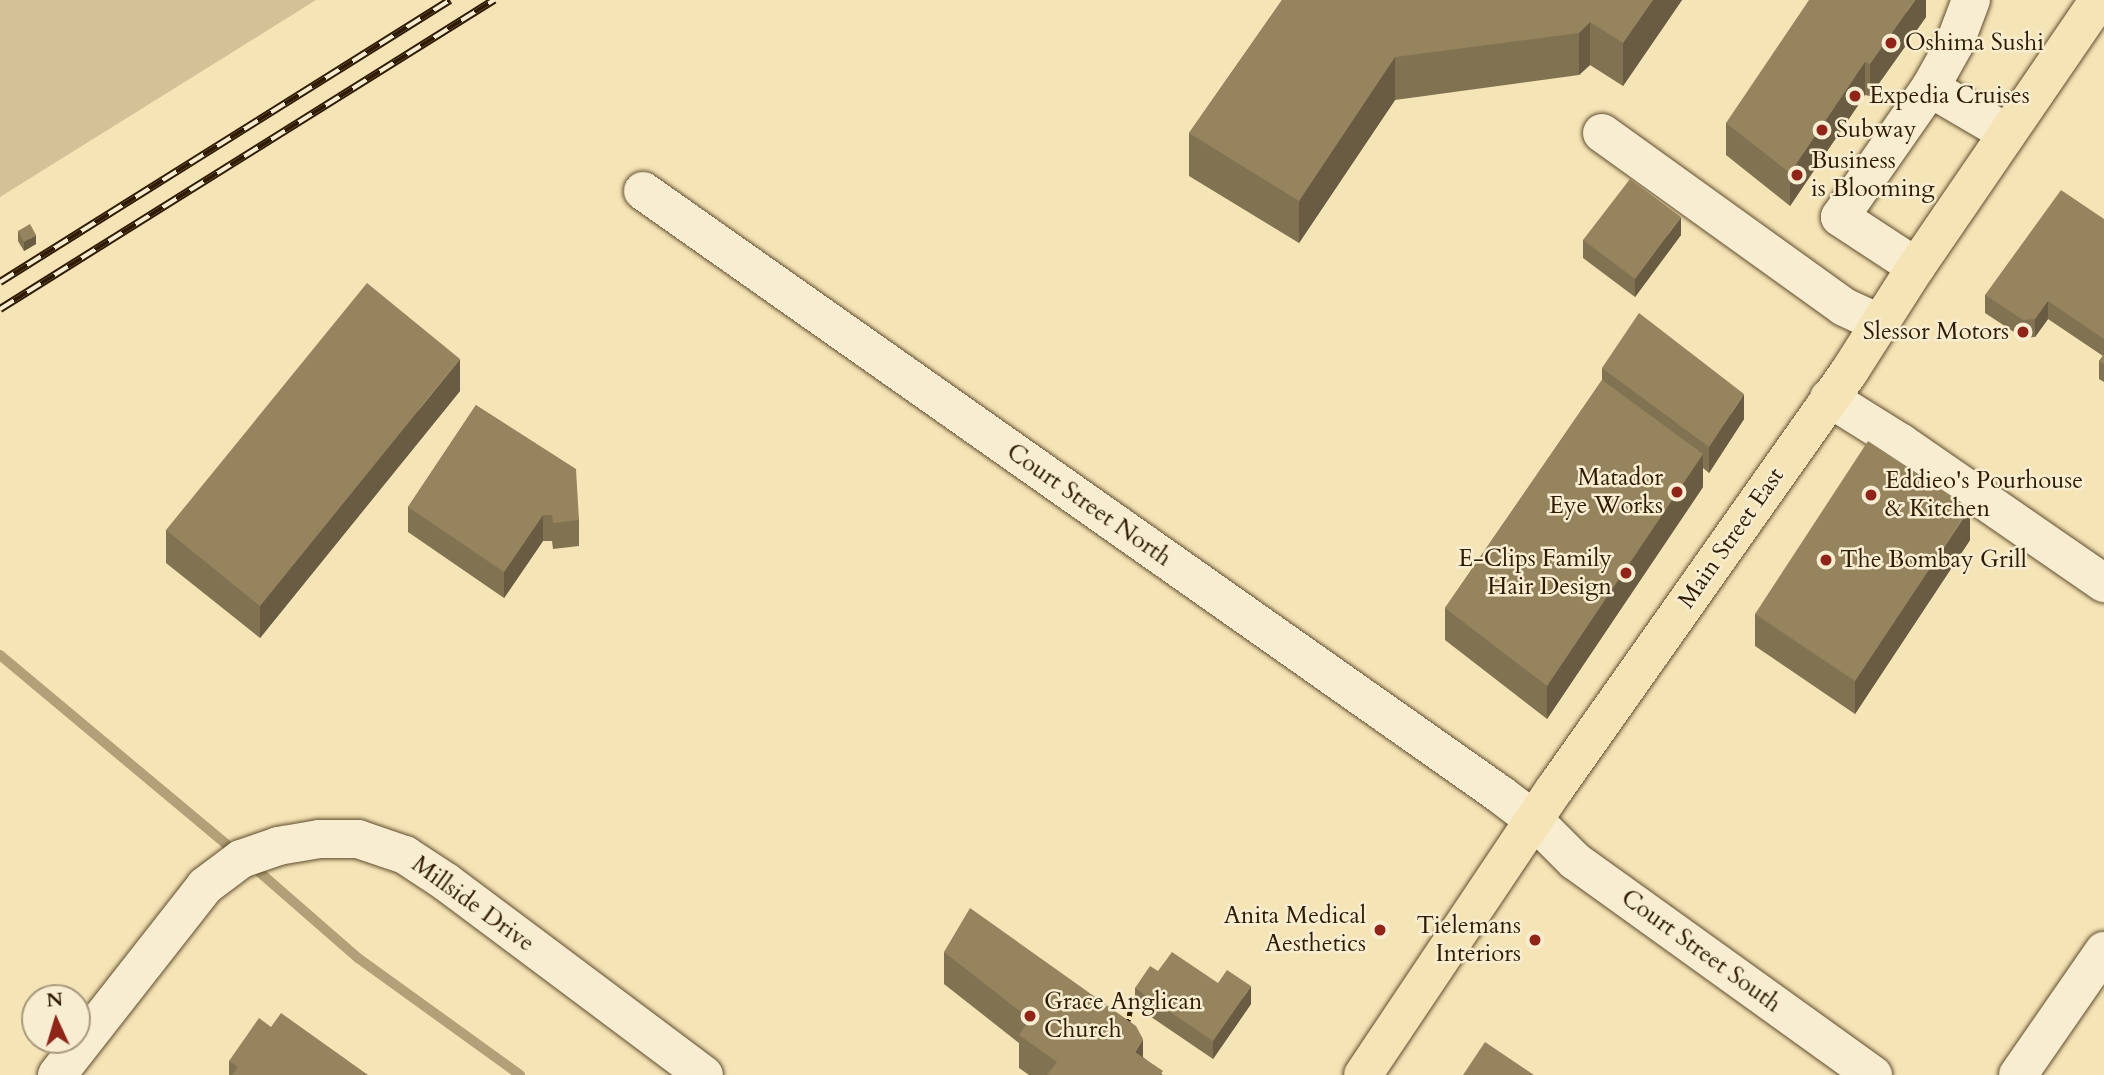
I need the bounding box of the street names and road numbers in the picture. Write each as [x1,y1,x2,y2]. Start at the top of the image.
street label: Court Street North [1001,437,1177,573]
street label: Main Street East [1672,462,1790,614]
street label: Millside Drive [406,850,540,958]
street label: Court Street South [1616,883,1786,1019]

